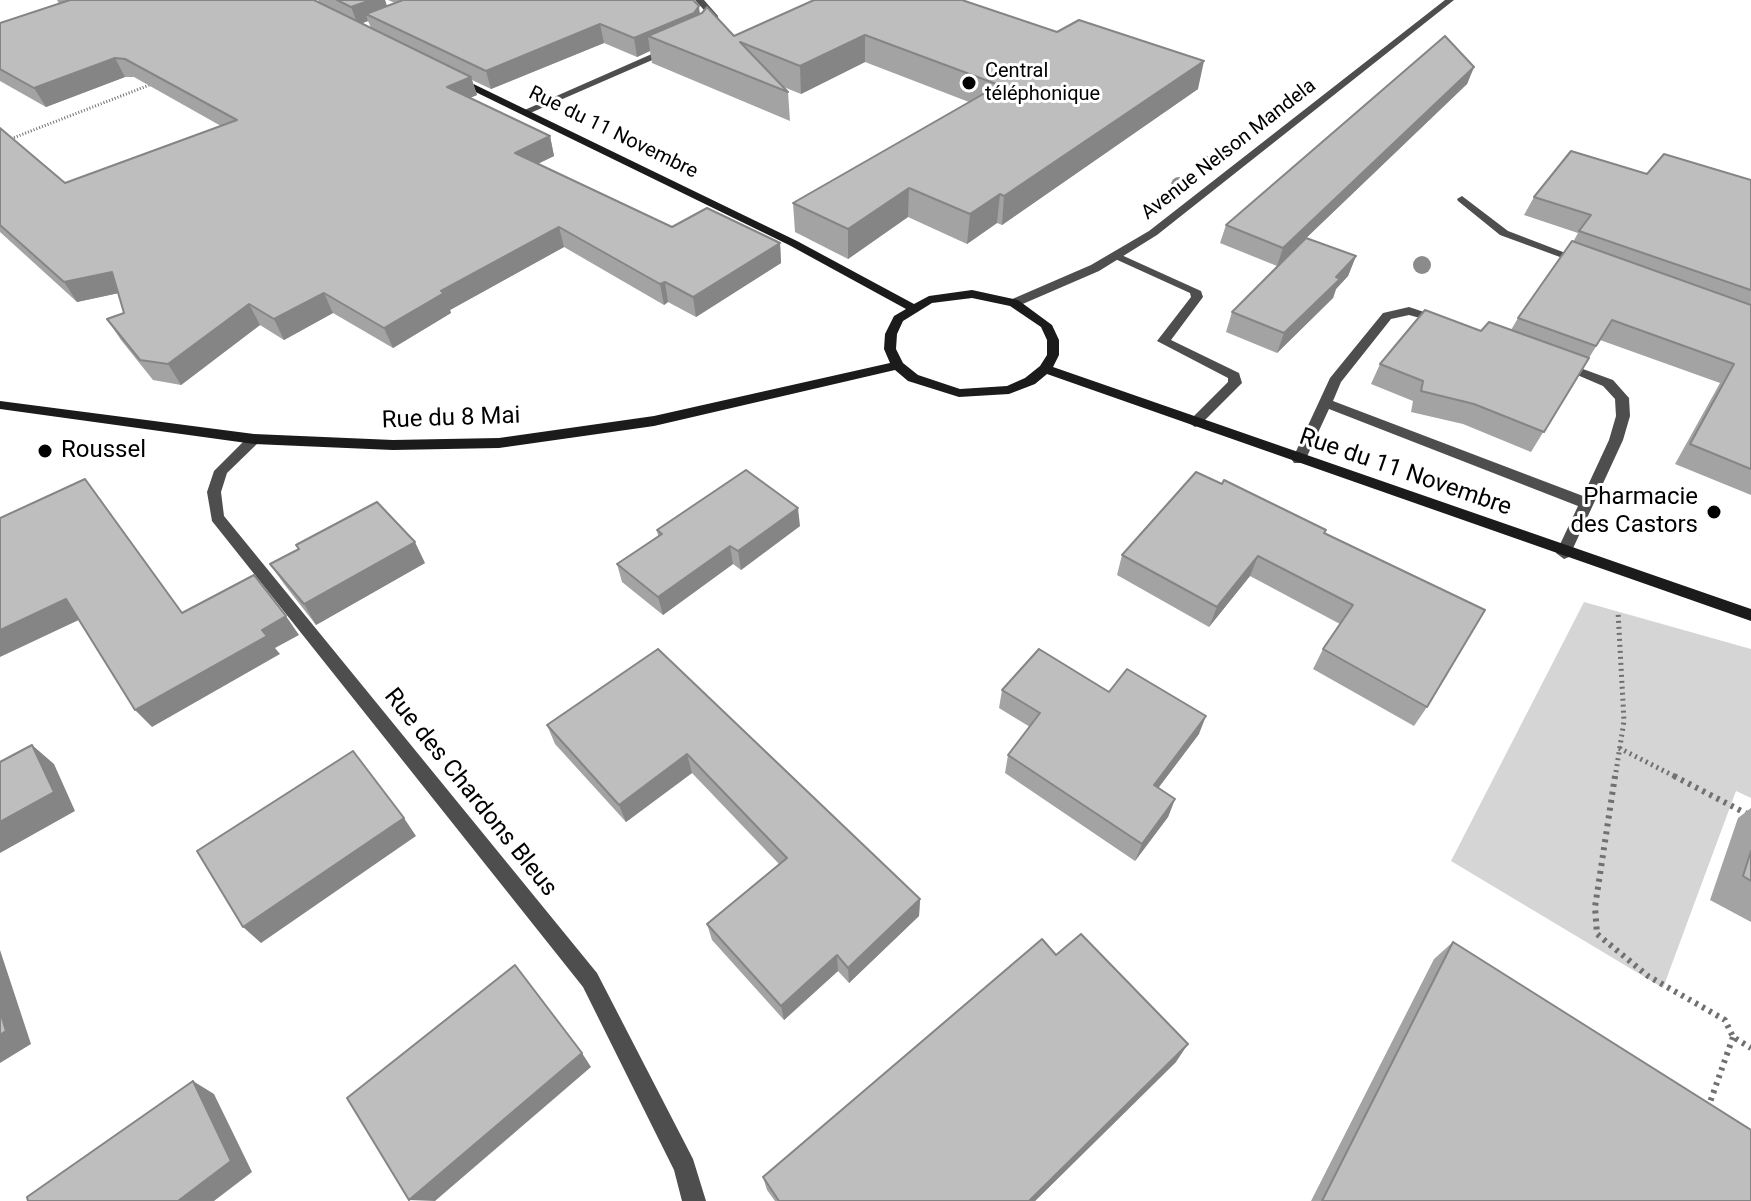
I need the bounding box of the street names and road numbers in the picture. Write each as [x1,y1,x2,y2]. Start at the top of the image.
street label: Avenue Nelson Mandela [1137,74,1321,226]
street label: Rue du 11 Novembre [524,82,702,184]
street label: Rue du 8 Mai [381,402,521,436]
street label: Rue du 11 Novembre [1295,423,1515,523]
street label: Rue des Chardons Bleus [377,683,563,903]

